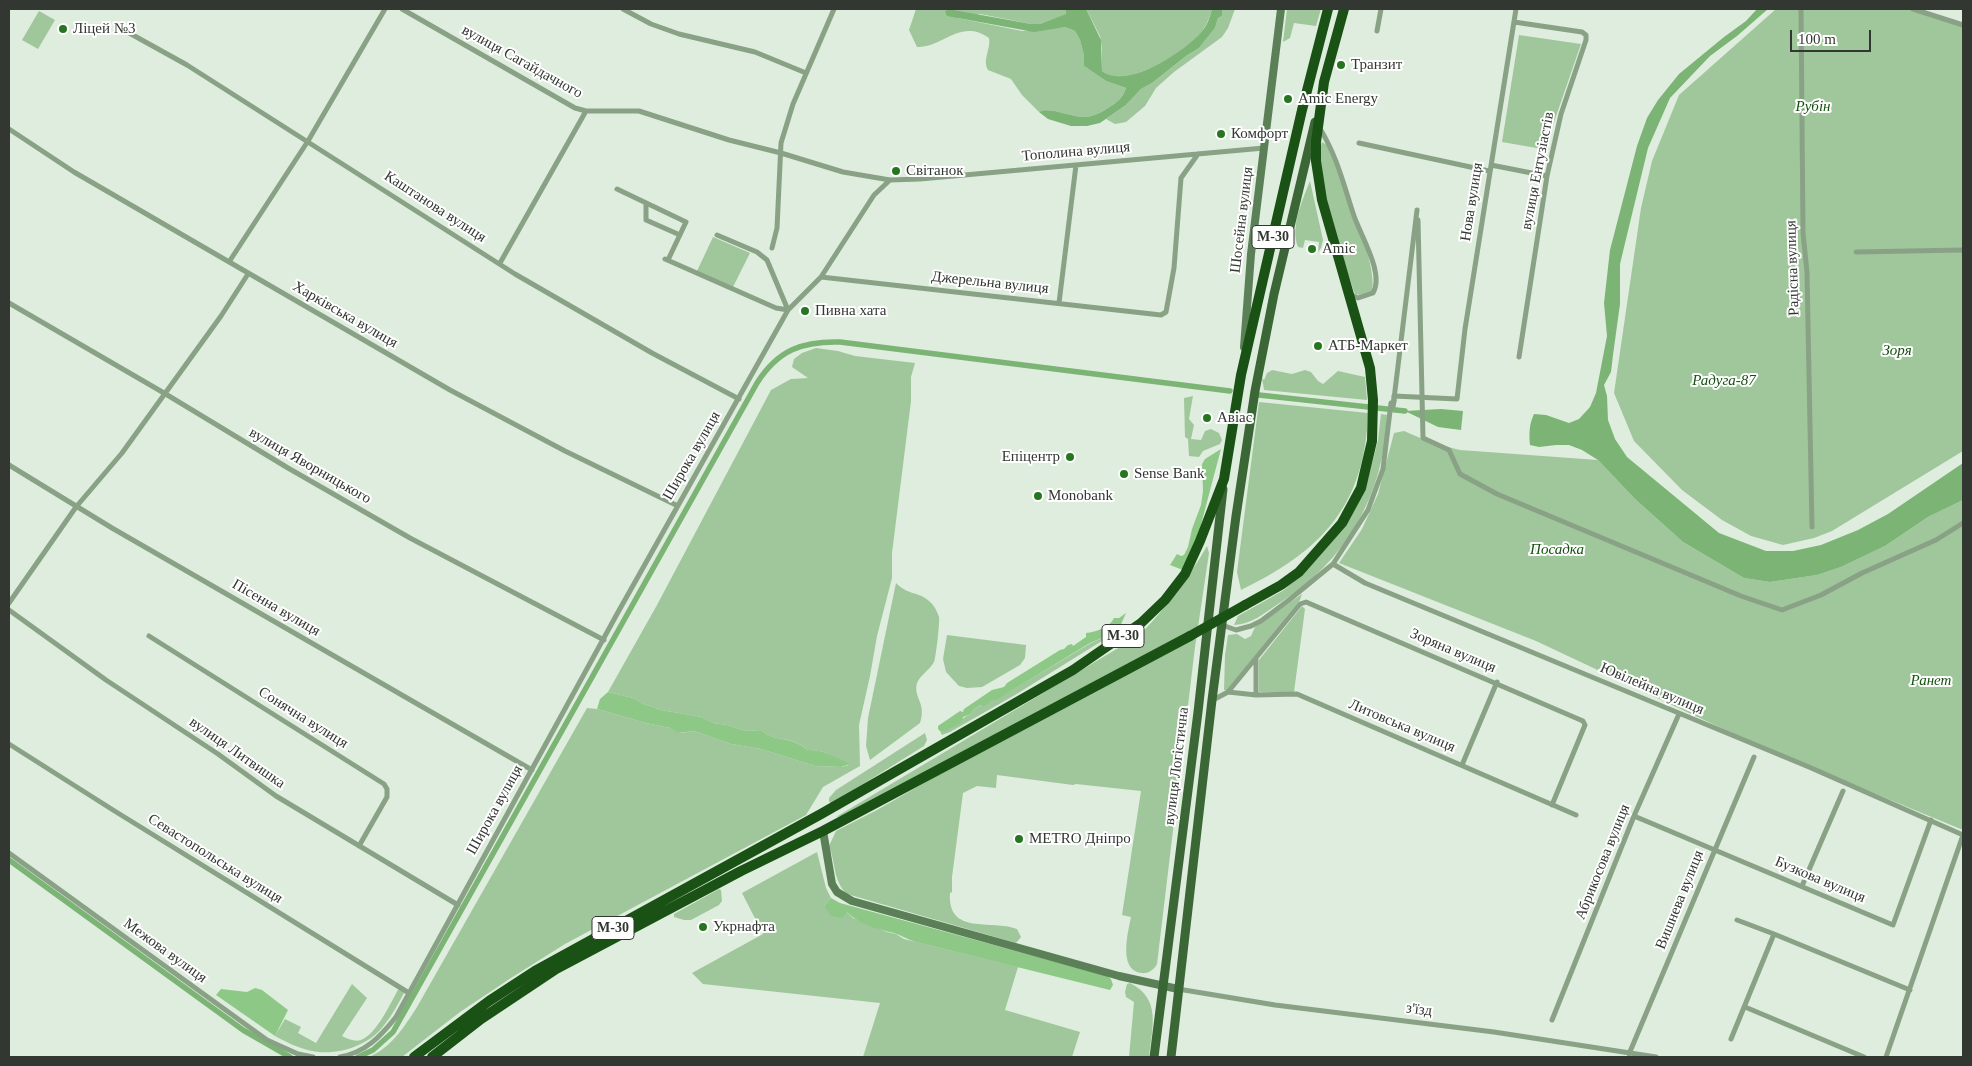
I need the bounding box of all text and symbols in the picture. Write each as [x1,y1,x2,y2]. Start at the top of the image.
place label: Ліцей №3 [73,20,136,38]
scale bar [1792,20,1873,52]
street label: вулиця Сагайдачного [459,21,585,103]
marker: Ліцей №3 [57,23,69,35]
text: 100 m [1798,31,1836,47]
place label: Транзит [1351,56,1402,74]
marker: Транзит [1335,59,1347,71]
place label: Amic Energy [1298,90,1378,108]
marker: Amic Energy [1282,93,1294,105]
park label: Рубін [1796,98,1830,116]
street label: вулиця Ентузіастів [1518,110,1558,232]
place label: Комфорт [1231,125,1288,143]
marker: Комфорт [1215,128,1227,140]
street label: Тополина вулиця [1021,138,1131,166]
street label: Нова вулиця [1457,161,1487,243]
place label: Світанок [906,162,963,180]
marker: Світанок [890,165,902,177]
street label: Шосейна вулиця [1227,166,1257,274]
street label: Каштанова вулиця [381,167,489,247]
street label: Радісна вулиця [1782,220,1804,316]
road number: М-30 [1252,226,1294,248]
place label: Amic [1322,240,1355,258]
marker: Amic [1306,243,1318,255]
street label: Джерельна вулиця [930,268,1050,298]
street label: Харківська вулиця [289,278,401,352]
place label: Пивна хата [815,302,886,320]
marker: Пивна хата [799,305,811,317]
place label: АТБ-Маркет [1328,337,1408,355]
marker: АТБ-Маркет [1312,340,1324,352]
park label: Зоря [1882,342,1912,360]
park label: Радуга-87 [1692,372,1756,390]
street label: Широка вулиця [659,408,725,504]
place label: Авіас [1217,409,1252,427]
marker: Авіас [1201,412,1213,424]
street label: вулиця Яворницького [246,424,374,508]
place label: Епіцентр [1002,448,1060,466]
marker: Епіцентр [1064,451,1076,463]
place label: Sense Bank [1134,465,1204,483]
marker: Sense Bank [1118,468,1130,480]
place label: Monobank [1048,487,1113,505]
marker: Monobank [1032,490,1044,502]
park label: Посадка [1530,541,1584,559]
street label: Пісенна вулиця [229,576,323,640]
road number: М-30 [1102,624,1144,648]
street label: Зоряна вулиця [1407,625,1499,677]
street label: Ювілейна вулиця [1597,659,1707,719]
park label: Ранет [1911,672,1951,690]
street label: Сонячна вулиця [255,683,351,753]
street label: Литовська вулиця [1346,695,1458,757]
street label: вулиця Логістична [1161,706,1193,826]
street label: вулиця Литвишка [186,713,288,793]
street label: Широка вулиця [463,762,527,858]
street label: Абрикосова вулиця [1572,802,1634,922]
street label: Севастопольська вулиця [144,810,286,908]
place label: METRO Дніпро [1029,830,1131,848]
marker: METRO Дніпро [1013,833,1025,845]
street label: Вишнева вулиця [1652,848,1708,952]
street label: Бузкова вулиця [1772,853,1868,907]
street label: Межова вулиця [120,915,210,987]
road number: М-30 [592,916,634,940]
place label: Укрнафта [713,918,775,936]
marker: Укрнафта [697,921,709,933]
street label: з'їзд [1405,999,1433,1021]

